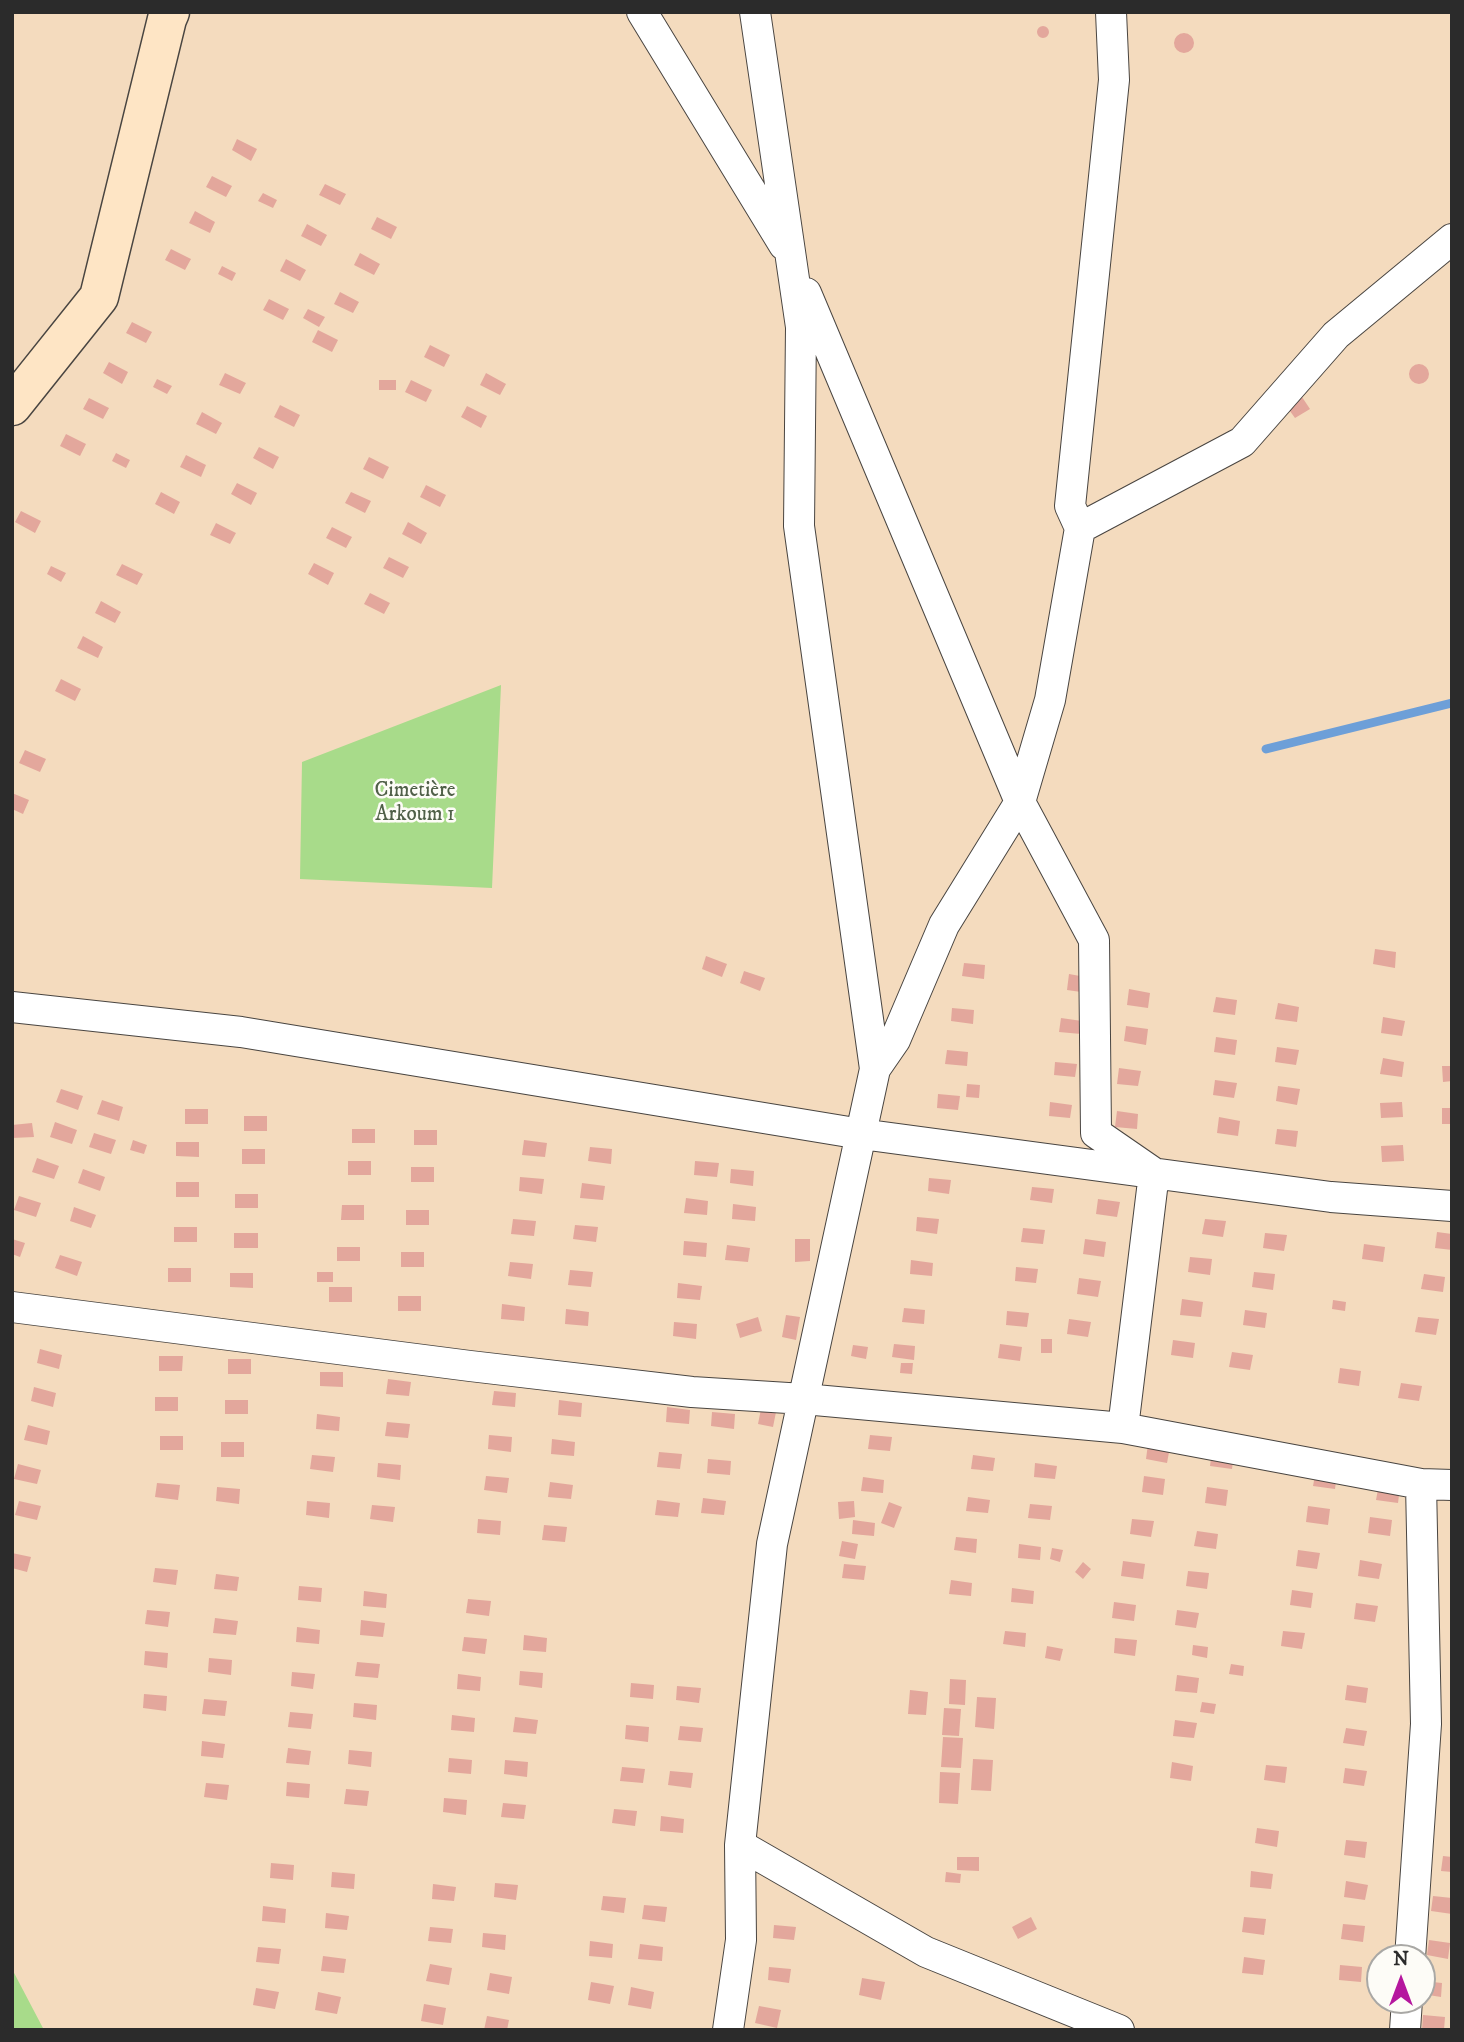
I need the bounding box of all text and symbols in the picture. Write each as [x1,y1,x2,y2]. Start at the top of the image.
park label: Cimetière Arkoum 1 [374,779,456,829]
north arrow [1366,1944,1436,2014]
text: N [1393,1948,1409,1971]

